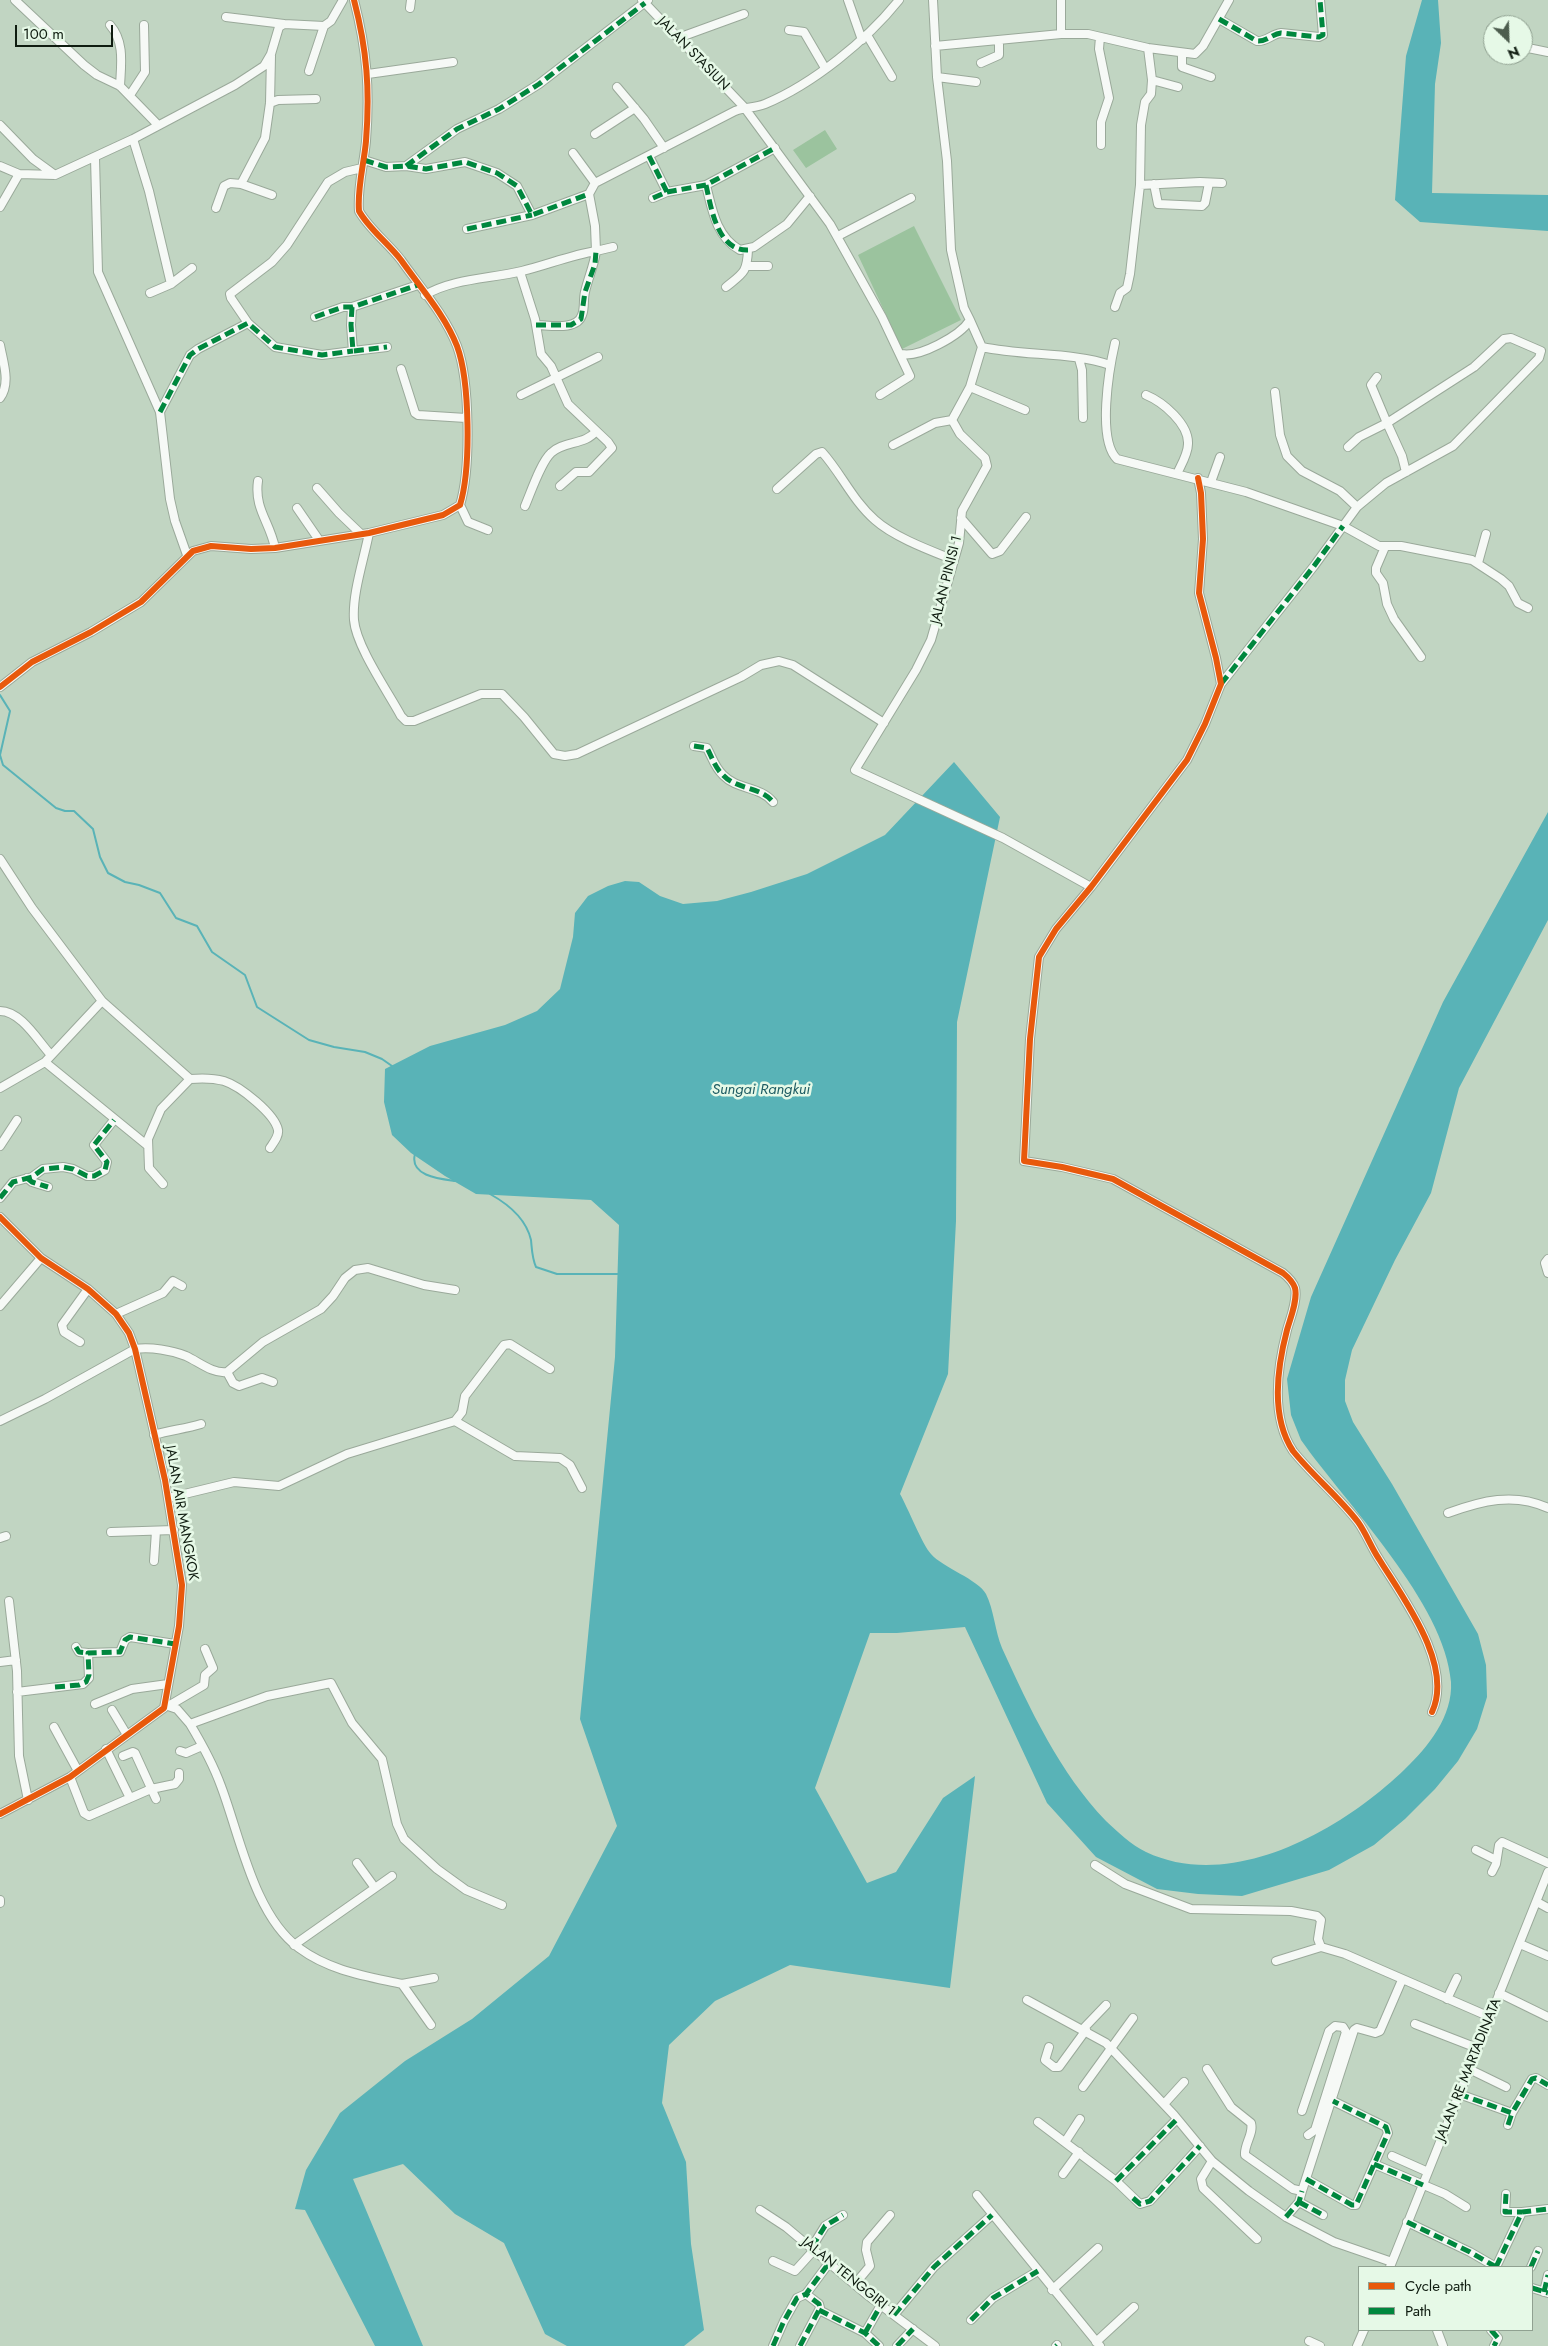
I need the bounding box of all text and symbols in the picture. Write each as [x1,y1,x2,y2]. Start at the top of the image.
street label: JALAN STASIUN [653,14,733,94]
scale bar [18,15,115,47]
north arrow [1483,15,1533,65]
text: 100 m [23,23,64,45]
text: N [1505,41,1523,64]
street label: JALAN PINISI 1 [928,534,966,626]
water label: Sungai Rangkui [712,1081,810,1099]
street label: JALAN AIR MANGKOK [161,1444,201,1582]
street label: JALAN RE MARTADINATA [1433,1996,1505,2144]
street label: JALAN TENGGIRI 1 [798,2234,898,2320]
legend [1358,2266,1533,2331]
text: Cycle path [1405,2275,1472,2297]
text: Path [1405,2300,1431,2322]

